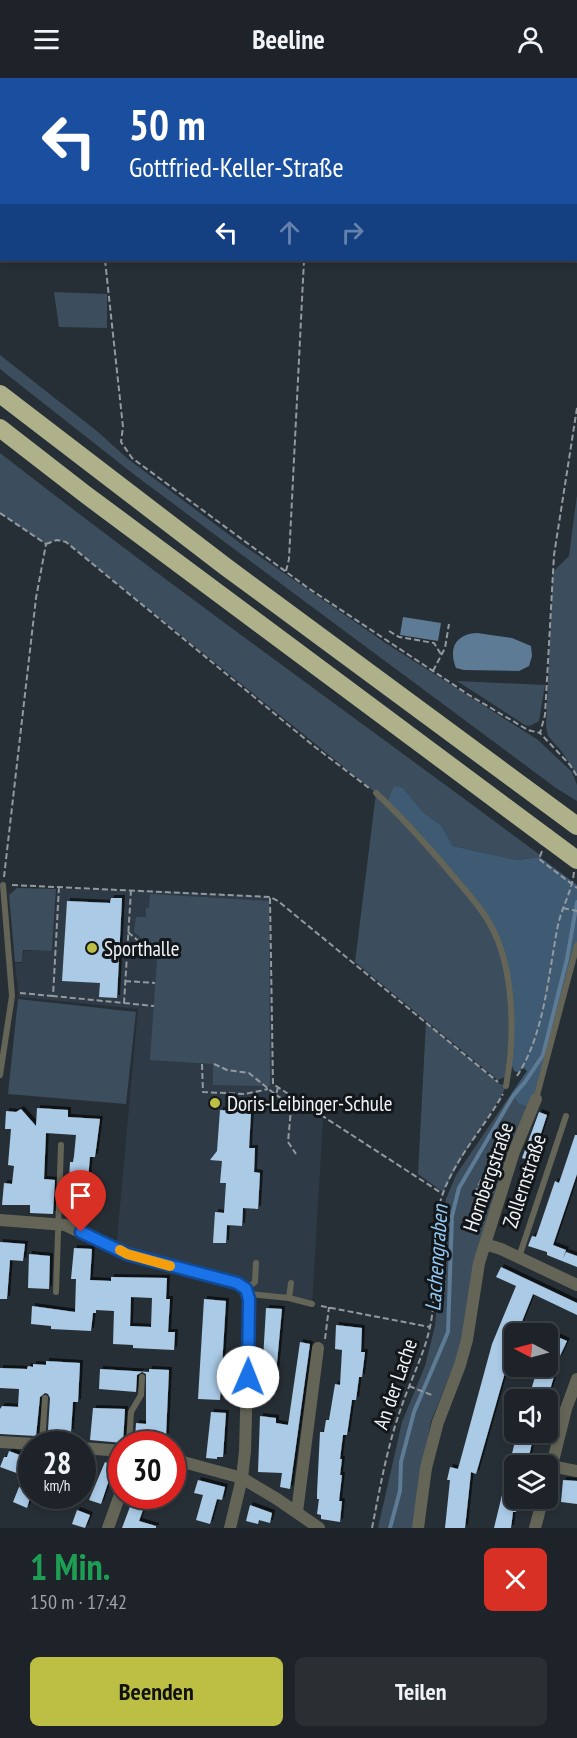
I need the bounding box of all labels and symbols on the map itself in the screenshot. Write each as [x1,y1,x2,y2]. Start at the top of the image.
place label: Sporthalle [104,935,179,962]
marker: Sporthalle [85,941,99,955]
place label: Doris-Leibinger-Schule [227,1090,393,1117]
marker: Doris-Leibinger-Schule [208,1096,222,1110]
street label: Hornbergstraße [457,1119,519,1235]
street label: Zollernstraße [496,1131,552,1231]
pin [55,1170,106,1232]
water label: Lachengraben [418,1203,454,1312]
north arrow [504,1323,558,1377]
street label: An der Lache [367,1335,423,1433]
position arrow [216,1345,280,1409]
speed limit sign: 30 [108,1431,186,1509]

